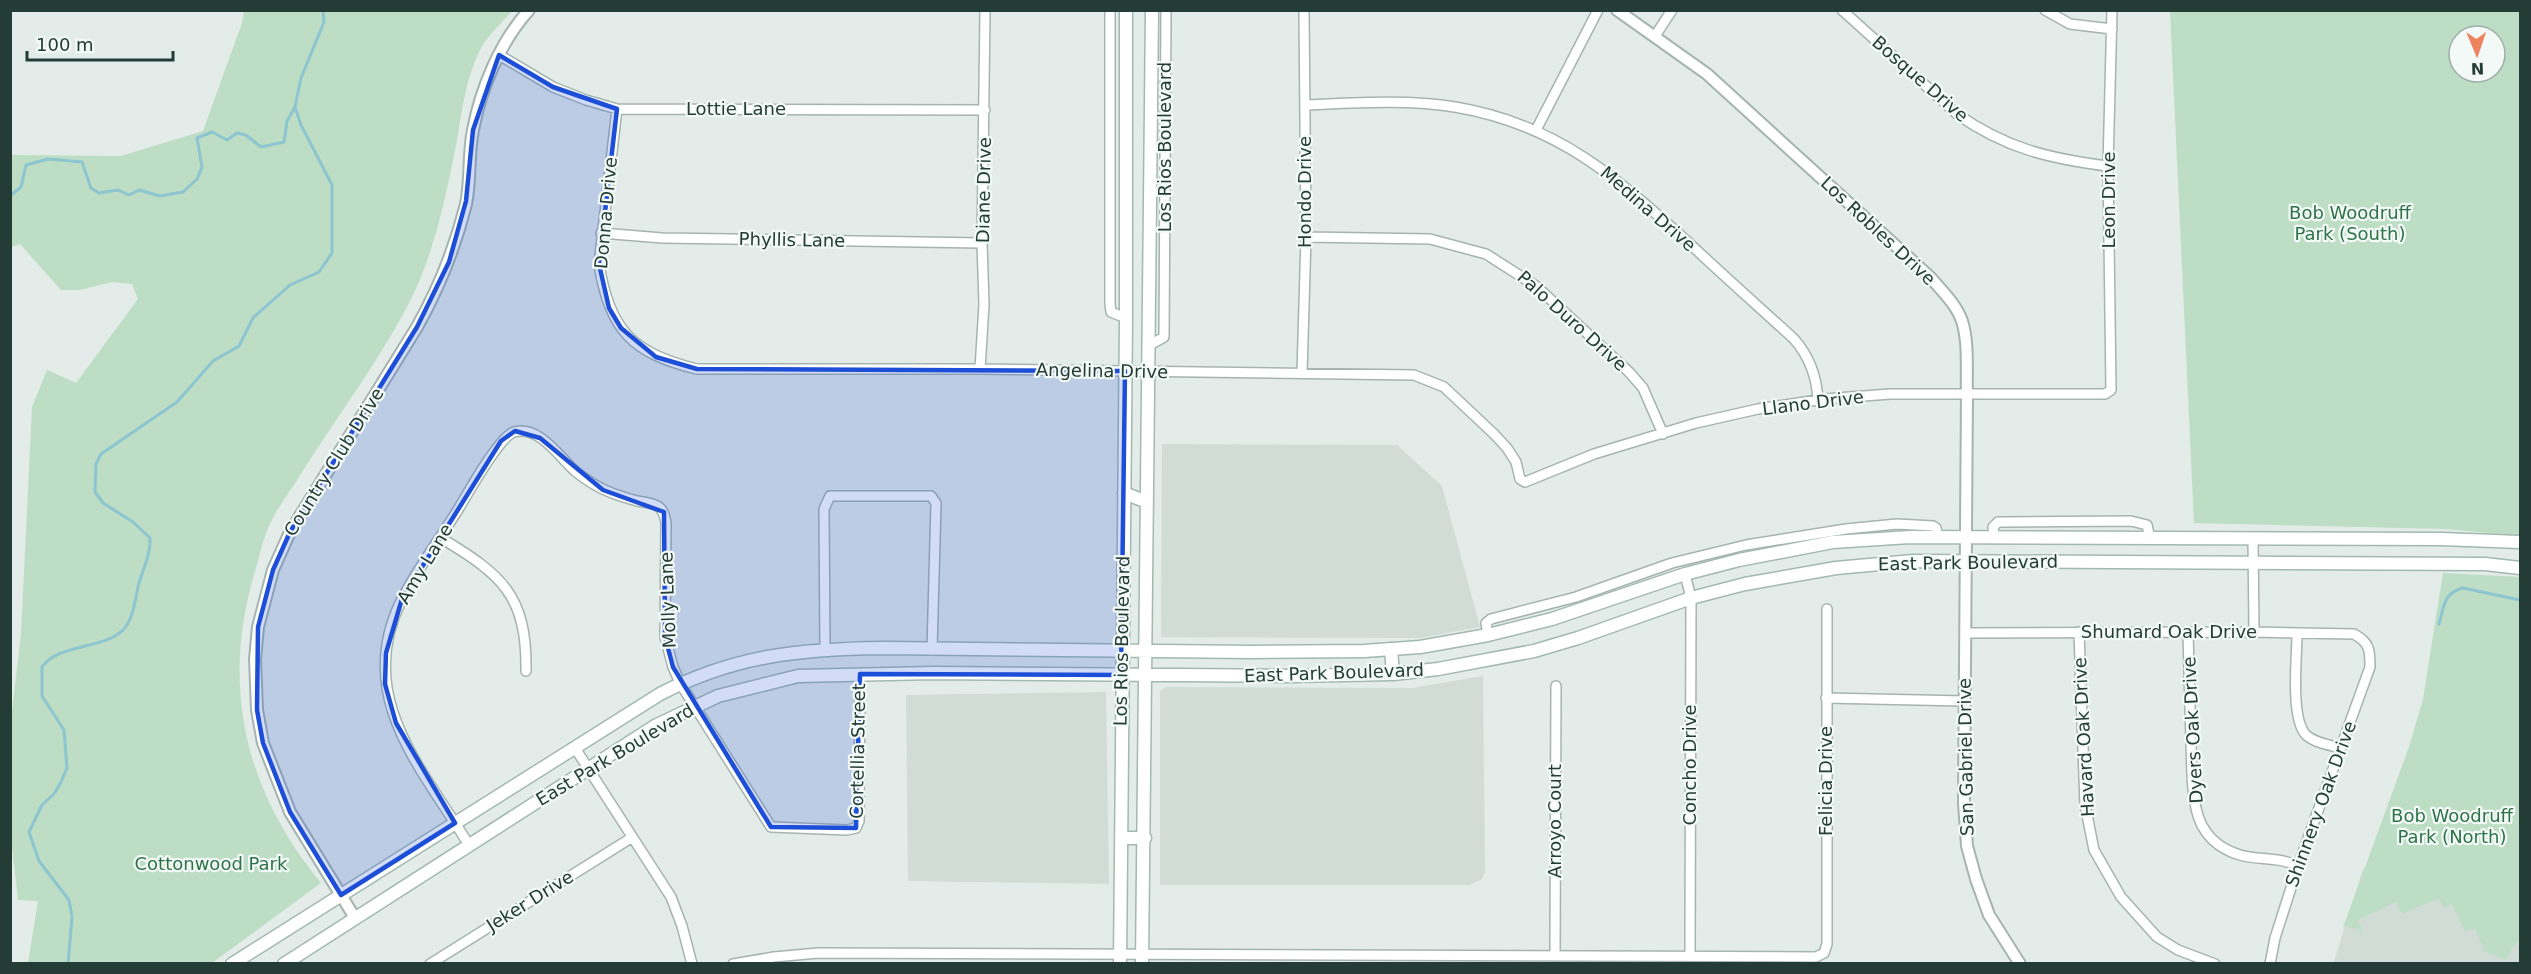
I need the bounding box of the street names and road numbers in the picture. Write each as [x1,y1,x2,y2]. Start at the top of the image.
street label: Bosque Drive [1868,31,1973,126]
street label: Los Rios Boulevard [1154,62,1175,232]
street label: Lottie Lane [686,98,786,119]
street label: Hondo Drive [1294,136,1315,248]
street label: Diane Drive [972,137,995,243]
street label: Leon Drive [2098,152,2119,248]
street label: Donna Drive [590,156,621,270]
street label: Medina Drive [1596,162,1700,256]
street label: Los Robles Drive [1817,172,1940,289]
street label: Phyllis Lane [739,228,845,251]
street label: Palo Duro Drive [1513,266,1631,375]
street label: Angelina Drive [1036,359,1168,382]
street label: Country Club Drive [279,384,388,540]
street label: Llano Drive [1761,386,1865,419]
street label: Amy Lane [392,520,457,608]
street label: East Park Boulevard [1878,550,2058,575]
street label: Molly Lane [655,551,680,649]
street label: Los Rios Boulevard [1110,556,1133,726]
street label: Shumard Oak Drive [2081,621,2257,642]
street label: Dyers Oak Drive [2178,656,2207,804]
street label: Havard Oak Drive [2069,657,2098,817]
street label: East Park Boulevard [1244,659,1424,686]
street label: San Gabriel Drive [1954,678,1977,836]
street label: Cortellia Street [846,683,869,819]
street label: East Park Boulevard [532,699,697,810]
street label: Concho Drive [1679,704,1700,826]
street label: Shinnery Oak Drive [2281,718,2360,890]
street label: Felicia Drive [1815,726,1836,836]
street label: Arroyo Court [1544,764,1565,878]
street label: Jeker Drive [482,866,577,936]

